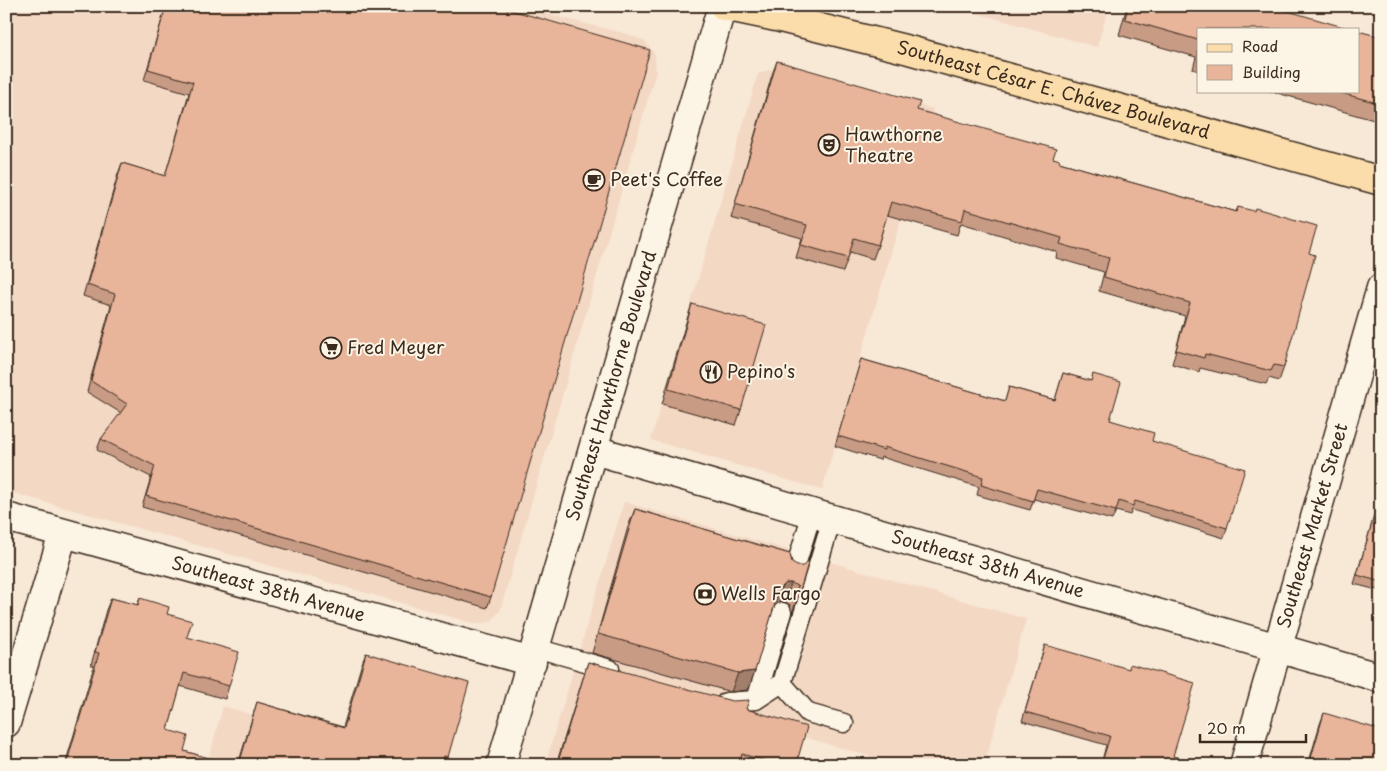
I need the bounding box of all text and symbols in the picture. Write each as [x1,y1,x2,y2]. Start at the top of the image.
legend [1197,28,1360,92]
street label: Southeast César E. Chávez Boulevard [895,33,1213,145]
text: Road [1242,34,1278,57]
text: Building [1242,60,1301,83]
place label: Hawthorne Theatre [845,120,943,168]
theatre icon: Hawthorne Theatre [817,133,841,157]
place label: Peet's Coffee [610,165,723,192]
cafe icon: Peet's Coffee [582,168,606,192]
street label: Southeast Hawthorne Boulevard [558,247,662,524]
place label: Fred Meyer [347,333,445,360]
supermarket icon: Fred Meyer [319,336,343,360]
place label: Pepino's [727,357,795,384]
restaurant icon: Pepino's [699,360,723,384]
street label: Southeast Market Street [1269,420,1354,631]
street label: Southeast 38th Avenue [889,522,1088,603]
street label: Southeast 38th Avenue [169,548,369,627]
place label: Wells Fargo [721,579,821,606]
bank icon: Wells Fargo [693,582,717,606]
scale bar [1200,711,1306,743]
text: 20 m [1207,716,1246,739]

